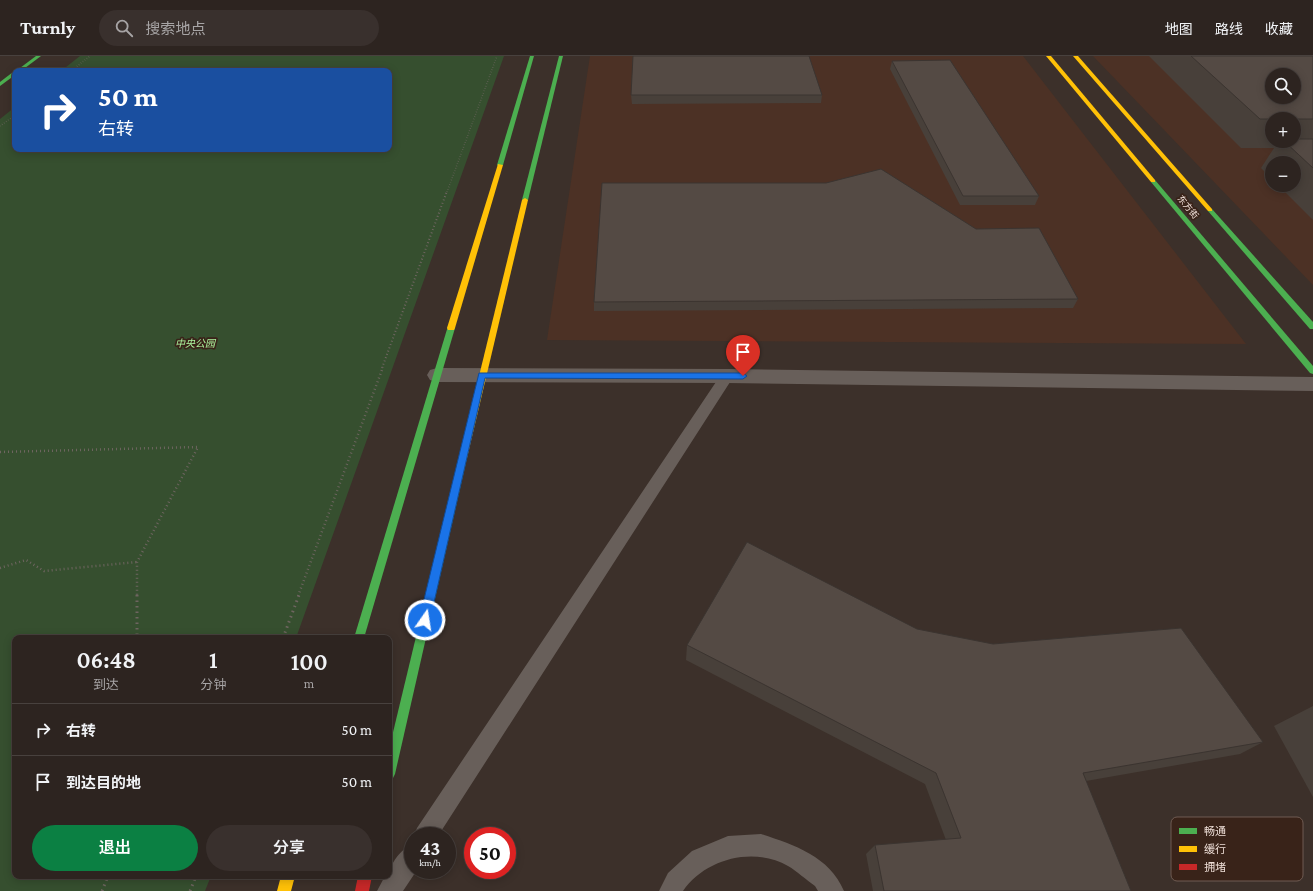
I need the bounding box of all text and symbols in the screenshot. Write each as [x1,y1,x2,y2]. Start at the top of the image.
search box [99,10,379,46]
text: Turnly [20,17,75,38]
icon: search [113,17,135,39]
text: 搜索地点 [145,21,205,37]
text: 地图 [1165,21,1193,37]
text: 路线 [1215,21,1243,37]
text: 收藏 [1265,21,1293,37]
map controls [1265,68,1301,192]
button: search [1265,68,1301,104]
text: 50 m [98,81,158,112]
icon: right [32,84,84,136]
button: + [1265,112,1301,148]
text: 右转 [98,119,134,139]
button: − [1265,156,1301,192]
street label: 东方街 [1175,193,1201,221]
pin [726,335,760,376]
park label: 中央公园 [175,338,217,349]
icon: arrive [732,341,754,363]
position arrow [404,599,446,641]
text: 06:48 [76,646,136,673]
text: 1 [209,646,218,673]
text: 100 [291,648,328,675]
text: m [304,676,314,691]
text: 到达 [93,677,119,692]
text: 分钟 [200,677,226,692]
icon: right [32,719,54,741]
text: 50 m [342,722,372,738]
text: 右转 [66,723,96,739]
icon: arrive [32,771,54,793]
text: 50 m [342,774,372,790]
text: 到达目的地 [66,775,141,791]
legend [1171,817,1303,881]
button: 退出 [32,825,198,871]
button: 分享 [206,825,372,871]
text: 畅通 [1204,825,1226,837]
speed limit sign: 50 [464,827,516,879]
text: 43 [420,837,440,859]
text: 缓行 [1204,843,1226,855]
text: km/h [419,857,441,868]
text: 拥堵 [1204,861,1226,873]

